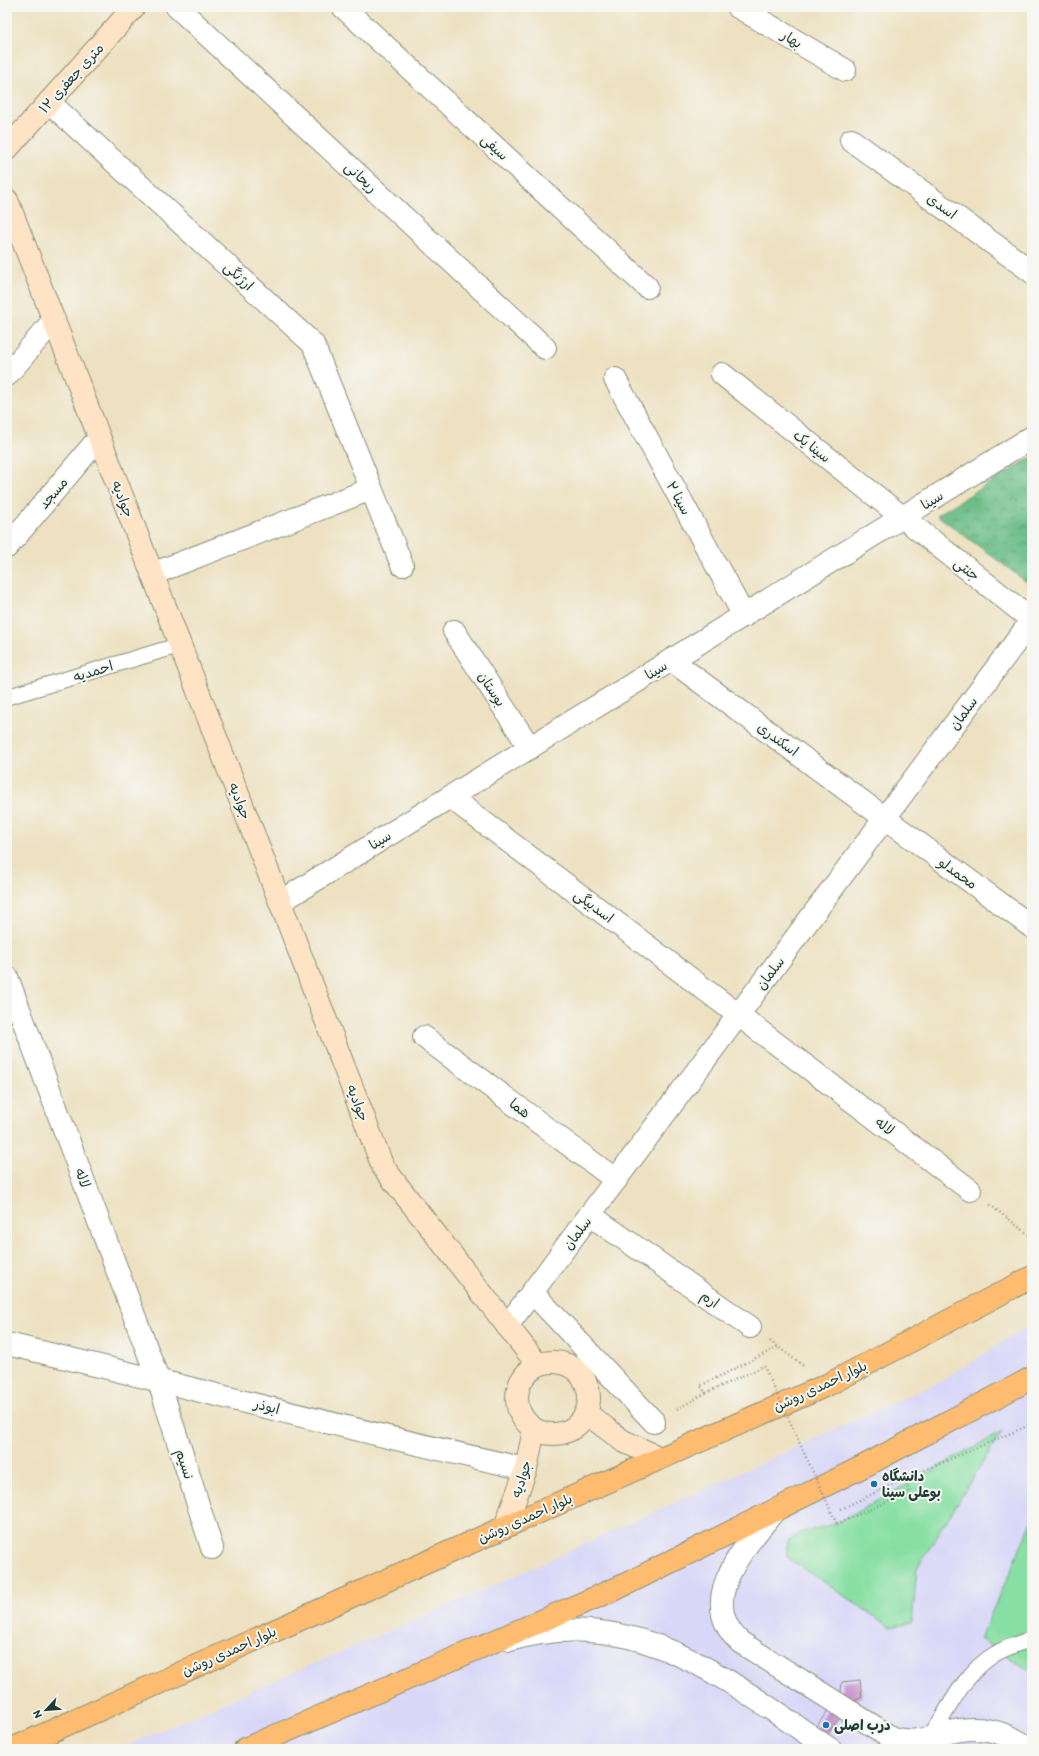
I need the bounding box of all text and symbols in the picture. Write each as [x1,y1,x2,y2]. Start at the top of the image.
street label: بهار [777,26,805,52]
street label: ۱۲ متری جعفری [35,40,107,117]
street label: سیفی [478,131,512,164]
street label: ریحانی [341,158,380,196]
street label: اسدی [923,190,960,223]
street label: ارژنگی [220,258,257,294]
street label: سینا یک [790,427,834,466]
street label: مسجد [35,474,71,513]
street label: جوادیه [108,478,137,520]
street label: سینا ۲ [662,479,695,518]
street label: سینا [918,487,947,514]
street label: جنتی [951,554,983,585]
street label: احمدیه [71,657,115,686]
street label: سینا [642,657,671,684]
street label: بوستان [474,669,509,710]
street label: سلمان [946,693,981,733]
street label: اسکندری [754,719,802,760]
street label: جوادیه [225,780,254,822]
street label: سینا [366,827,395,854]
street label: محمدلو [934,853,980,894]
street label: اسدبیگی [571,886,617,927]
street label: سلمان [752,953,788,993]
street label: جوادیه [343,1082,372,1124]
street label: هما [506,1095,534,1122]
street label: لاله [872,1114,898,1139]
street label: لاله [71,1166,94,1190]
street label: سلمان [559,1213,595,1253]
street label: ارم [696,1287,722,1313]
street label: بلوار احمدی روشن [770,1357,870,1416]
street label: ابوذر [251,1395,282,1418]
street label: نسیم [170,1447,197,1482]
street label: جوادیه [508,1458,535,1500]
place label: دانشگاه بوعلی سینا [882,1467,941,1502]
marker: دانشگاه بوعلی سینا [869,1479,879,1489]
street label: بلوار احمدی روشن [475,1490,575,1547]
street label: بلوار احمدی روشن [179,1623,279,1680]
north arrow [26,1690,66,1730]
text: N [30,1708,45,1720]
place label: درب اصلی [834,1717,891,1734]
marker: درب اصلی [821,1720,831,1730]

